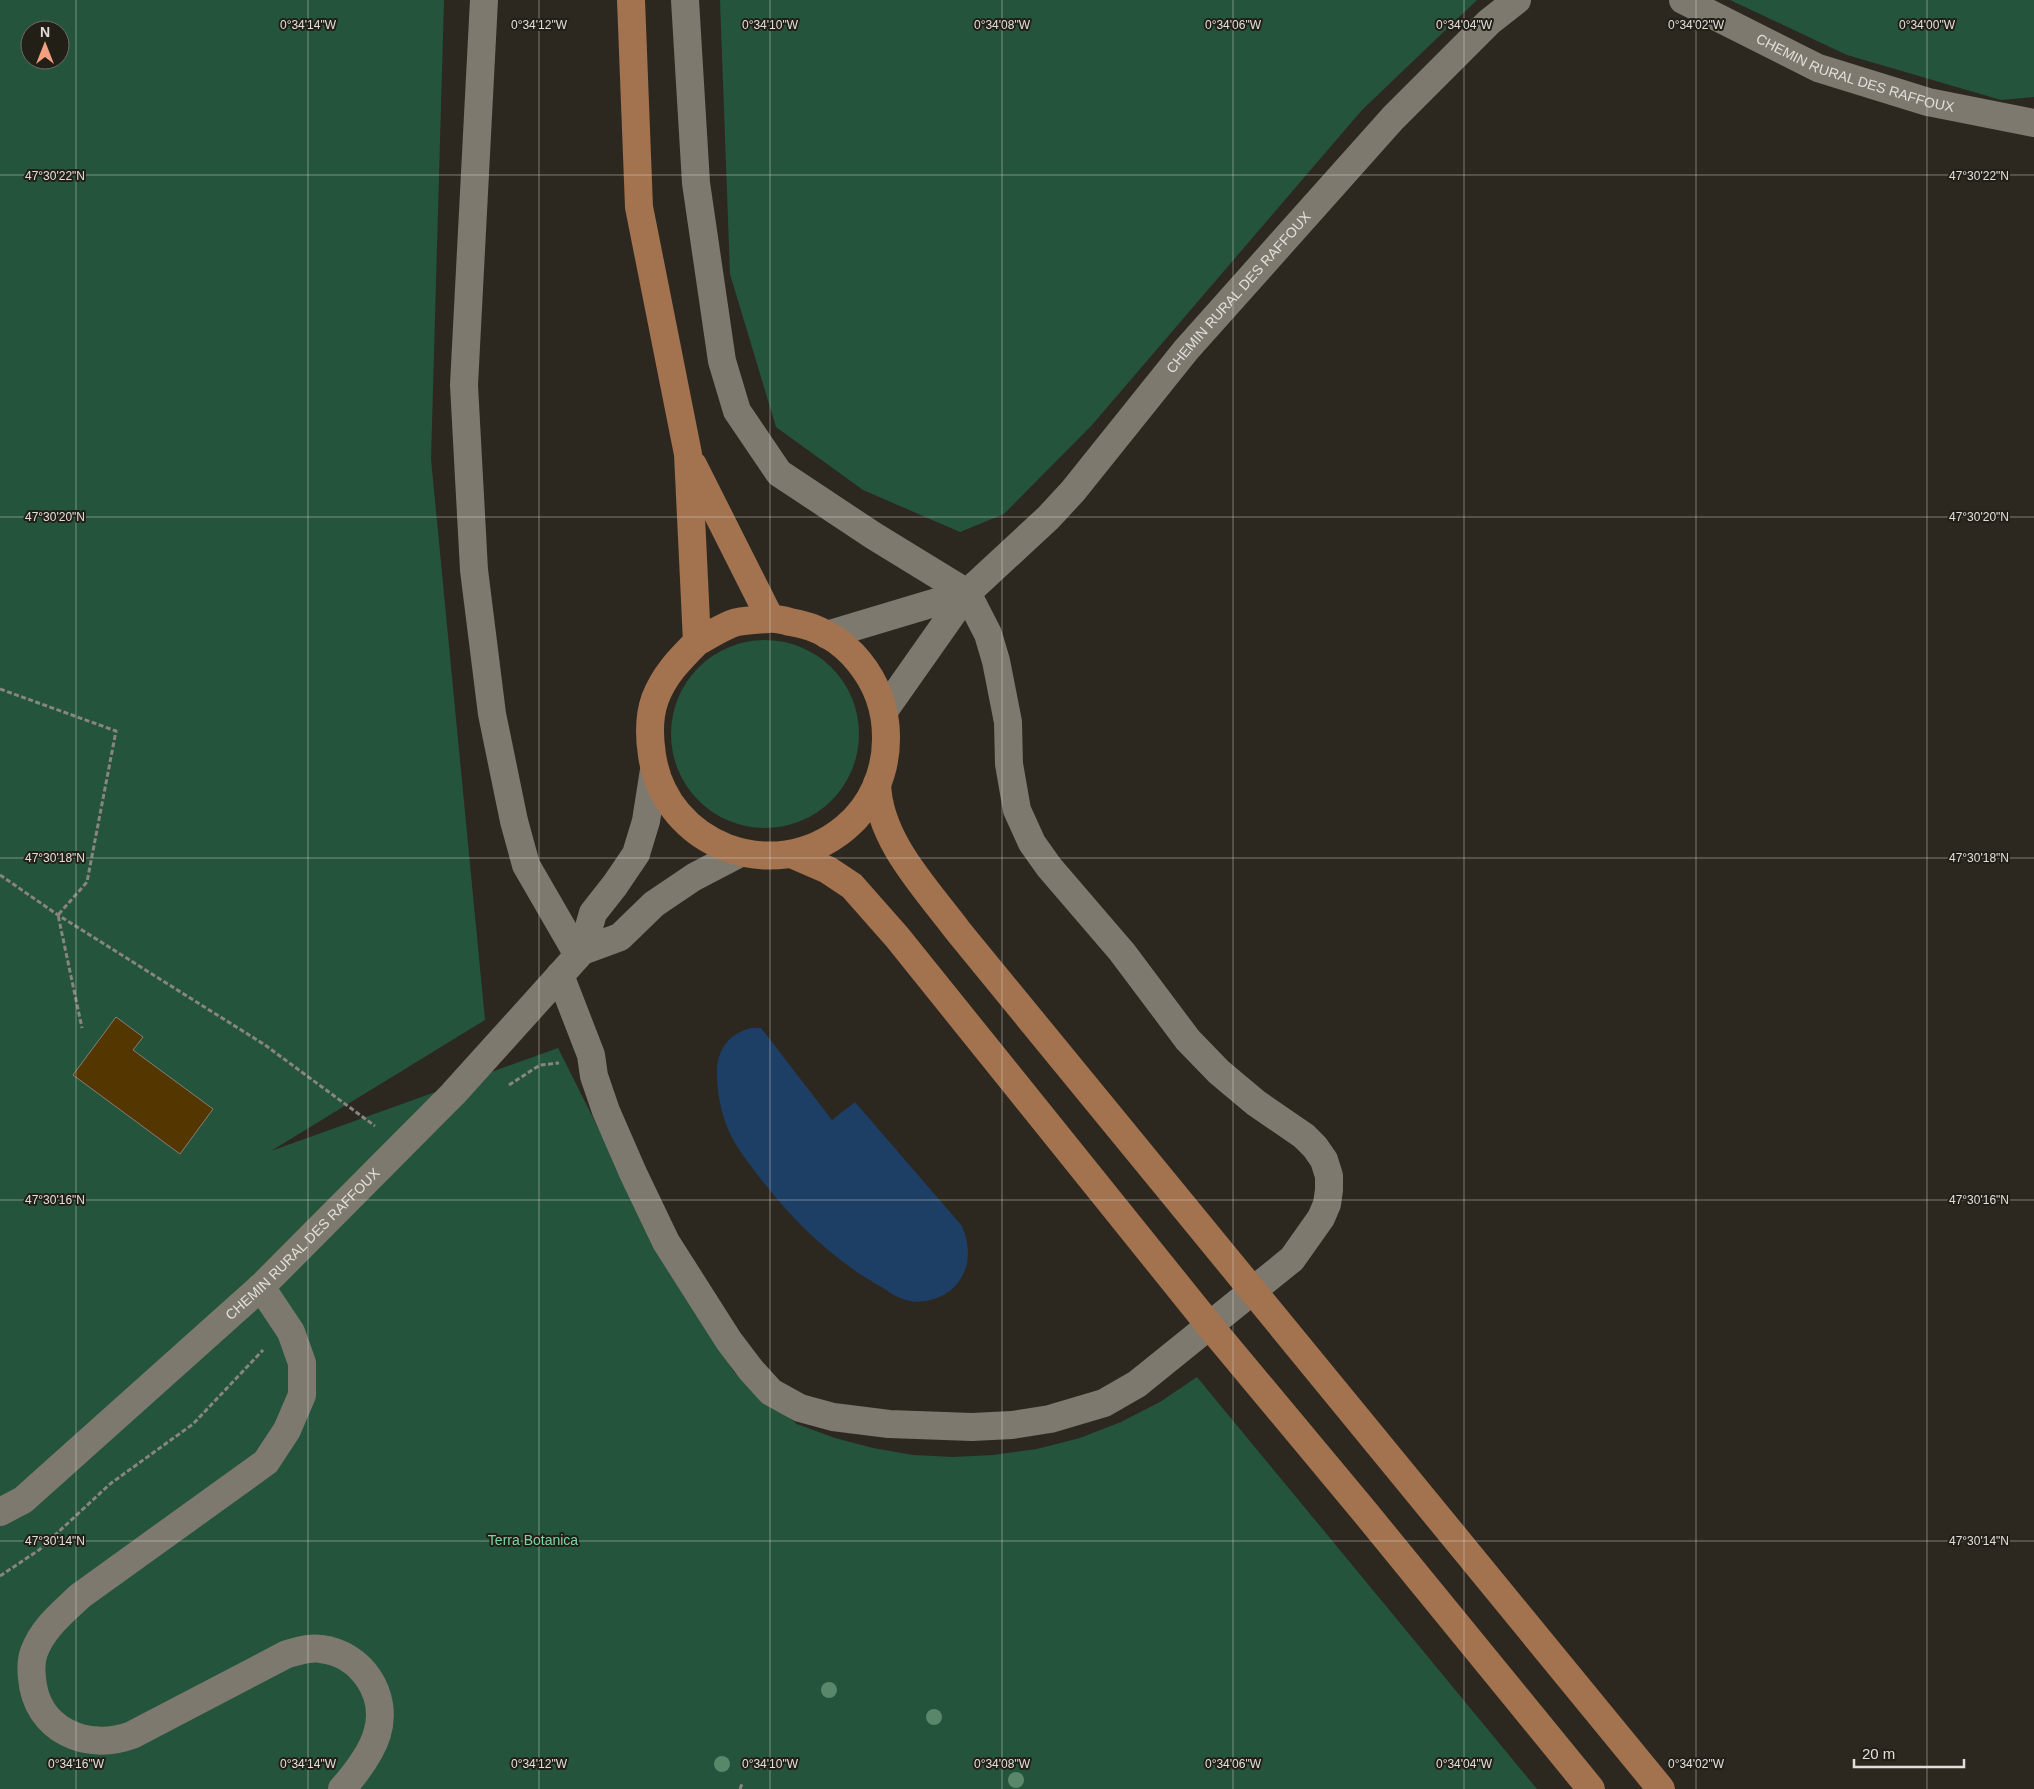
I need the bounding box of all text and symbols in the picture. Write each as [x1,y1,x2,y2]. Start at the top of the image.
text: 0°34'14"W [280,18,337,32]
text: 0°34'12"W [511,18,568,32]
text: 0°34'10"W [742,18,799,32]
text: 0°34'08"W [974,18,1031,32]
text: 0°34'06"W [1205,18,1262,32]
text: 0°34'04"W [1436,18,1493,32]
text: 0°34'02"W [1668,18,1725,32]
text: 0°34'00"W [1899,18,1956,32]
north arrow [20,20,70,70]
text: N [40,24,50,40]
street label: CHEMIN RURAL DES RAFFOUX [1754,30,1956,115]
text: 47°30'22"N [25,169,85,183]
text: 47°30'22"N [1949,169,2009,183]
street label: CHEMIN RURAL DES RAFFOUX [1163,208,1314,376]
text: 47°30'20"N [25,510,85,524]
text: 47°30'20"N [1949,510,2009,524]
text: 47°30'18"N [25,851,85,865]
text: 47°30'18"N [1949,851,2009,865]
street label: CHEMIN RURAL DES RAFFOUX [222,1164,383,1323]
text: 47°30'16"N [25,1193,85,1207]
text: 47°30'16"N [1949,1193,2009,1207]
park label: Terra Botanica [488,1532,578,1548]
text: 47°30'14"N [25,1534,85,1548]
text: 47°30'14"N [1949,1534,2009,1548]
scale bar [1854,1736,1964,1768]
text: 20 m [1862,1745,1895,1762]
text: 0°34'16"W [48,1757,105,1771]
text: 0°34'14"W [280,1757,337,1771]
text: 0°34'12"W [511,1757,568,1771]
text: 0°34'10"W [742,1757,799,1771]
text: 0°34'08"W [974,1757,1031,1771]
text: 0°34'06"W [1205,1757,1262,1771]
text: 0°34'04"W [1436,1757,1493,1771]
text: 0°34'02"W [1668,1757,1725,1771]

